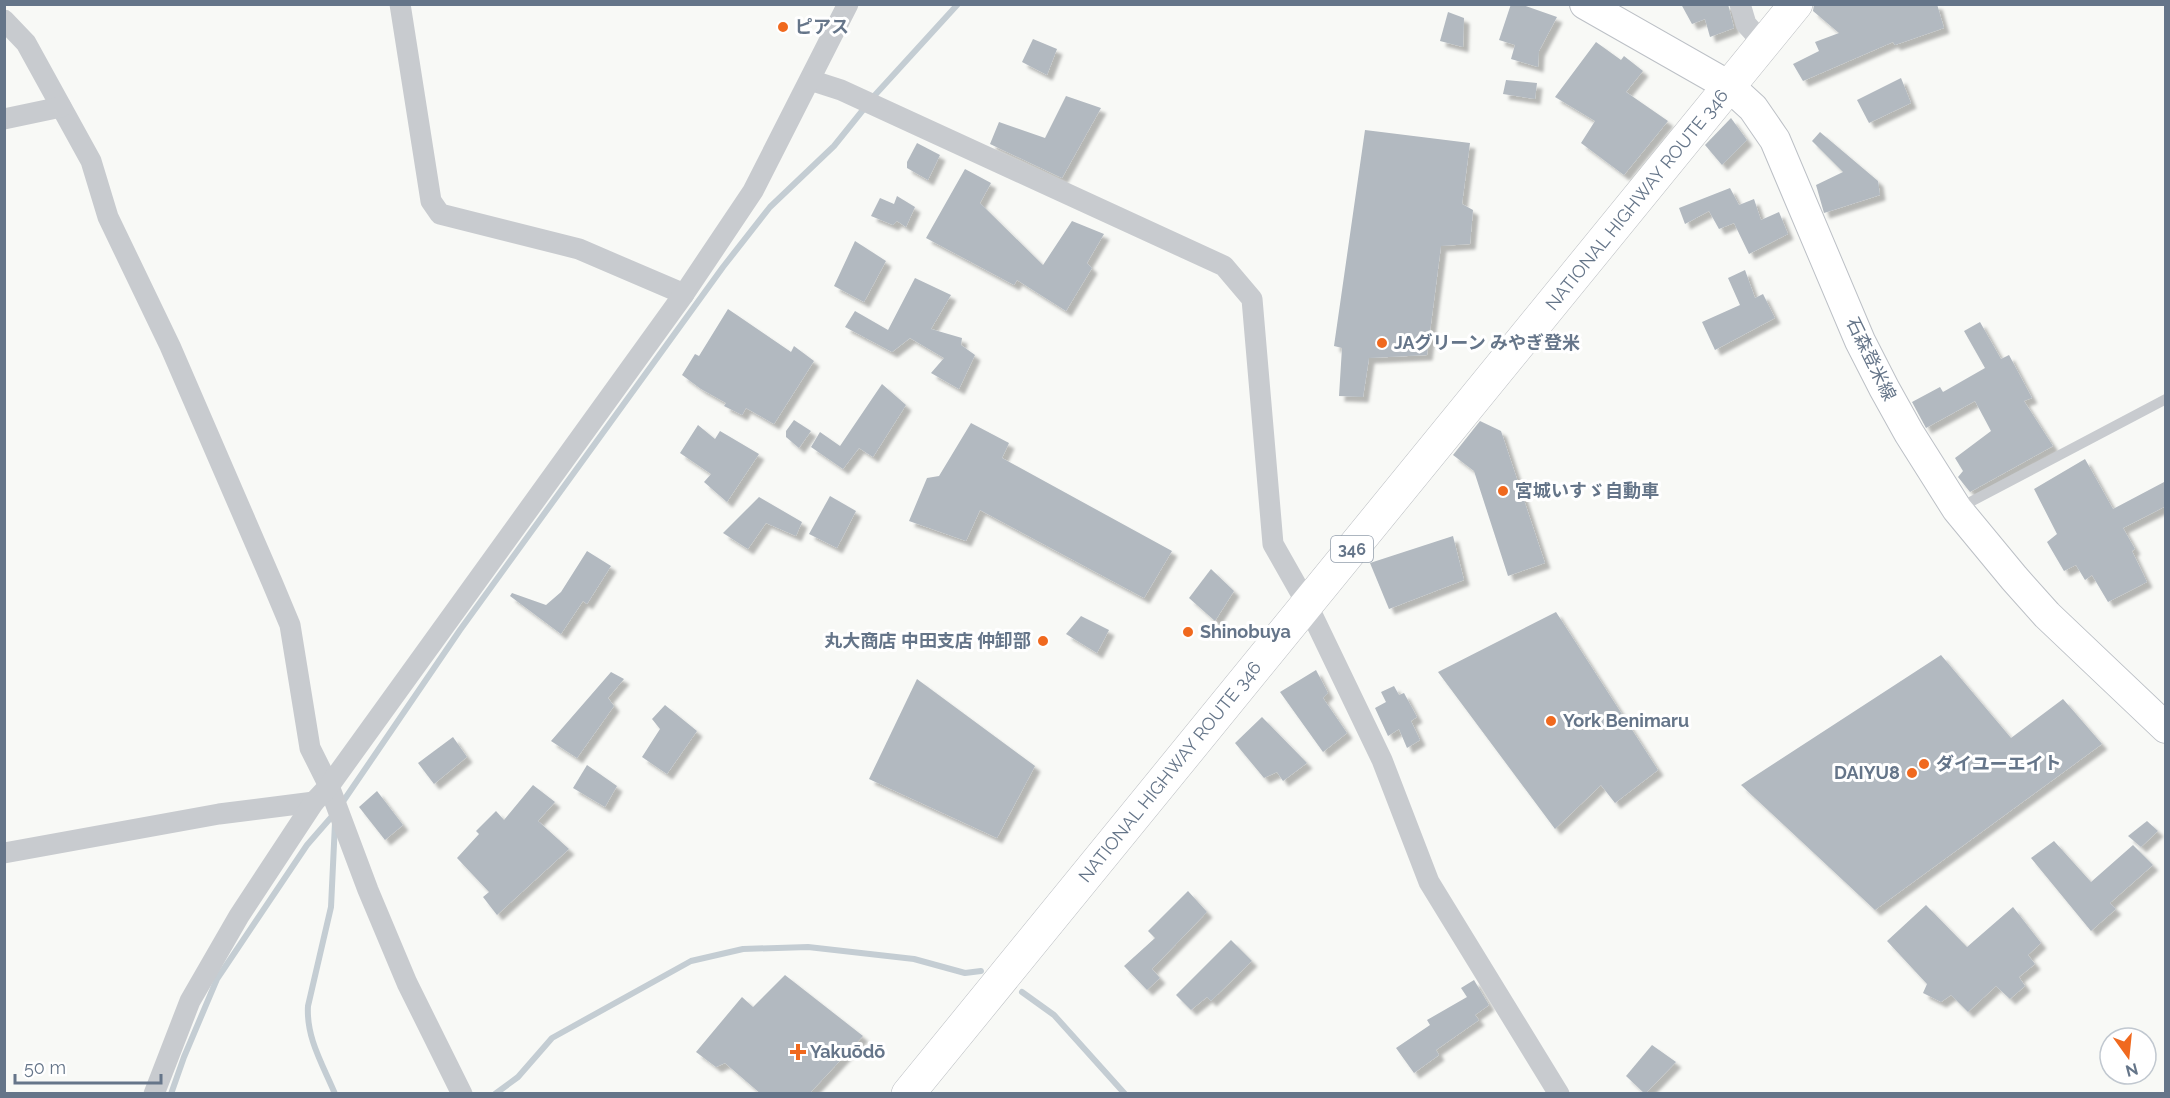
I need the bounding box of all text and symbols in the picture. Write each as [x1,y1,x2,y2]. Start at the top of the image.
place label: ピアス [795,16,849,37]
marker: ピアス [776,20,790,34]
street label: NATIONAL HIGHWAY ROUTE 346 [1541,85,1732,314]
street label: 石森登米線 [1842,314,1901,404]
place label: JAグリーン みやぎ登米 [1394,332,1580,353]
marker: JAグリーン みやぎ登米 [1375,336,1389,350]
place label: 宮城いすゞ自動車 [1515,480,1659,501]
marker: 宮城いすゞ自動車 [1496,484,1510,498]
road number: 346 [1331,536,1373,562]
place label: Shinobuya [1200,621,1291,642]
marker: Shinobuya [1181,625,1195,639]
place label: 丸大商店 中田支店 仲卸部 [824,630,1031,651]
marker: 丸大商店 中田支店 仲卸部 [1036,634,1050,648]
street label: NATIONAL HIGHWAY ROUTE 346 [1074,657,1265,886]
place label: York Benimaru [1563,710,1689,731]
marker: York Benimaru [1544,714,1558,728]
place label: ダイユーエイト [1936,753,2062,774]
marker: ダイユーエイト [1917,757,1931,771]
place label: DAIYU8 [1834,762,1900,783]
marker: DAIYU8 [1905,766,1919,780]
north arrow [2098,1026,2158,1086]
place label: Yakuōdō [810,1041,885,1062]
marker: Yakuōdō [791,1045,805,1059]
scale bar [15,1047,160,1085]
text: 50 m [24,1057,66,1078]
text: N [2123,1059,2140,1081]

